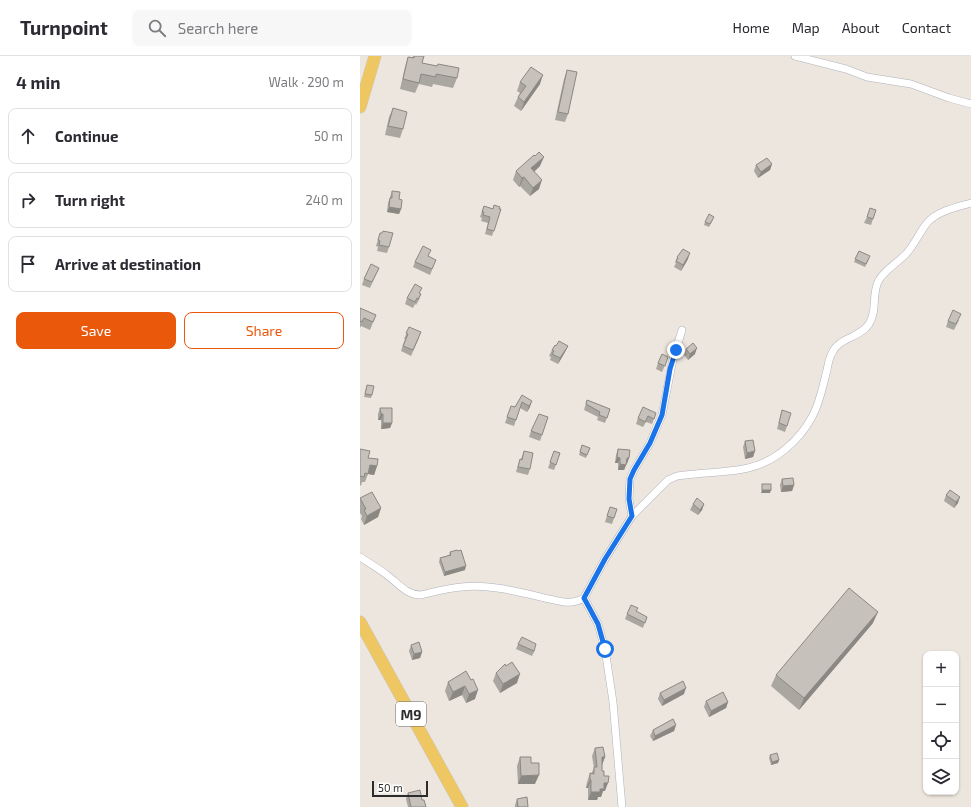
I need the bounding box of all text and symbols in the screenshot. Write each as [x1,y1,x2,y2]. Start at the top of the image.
search box [132,10,412,46]
text: Turnpoint [20,16,108,39]
icon: search [146,17,168,39]
text: Search here [178,19,258,37]
text: Home [733,19,770,36]
text: Map [792,19,820,36]
text: About [842,19,880,36]
text: Contact [902,19,951,36]
text: 4 min [16,72,60,92]
text: Walk · 290 m [269,74,344,90]
icon: ahead [17,125,39,147]
text: Continue [55,127,118,145]
text: 50 m [314,128,343,144]
icon: right [17,189,39,211]
text: Turn right [55,191,125,209]
text: 240 m [306,192,343,208]
icon: arrive [17,253,39,275]
text: Arrive at destination [55,255,201,273]
button: Save [16,312,176,349]
button: Share [184,312,344,349]
route end [667,341,685,359]
route start [596,640,614,658]
map controls [923,651,959,795]
button: + [923,651,959,687]
button: − [923,687,959,723]
road number: M9 [396,702,426,726]
button: locate [923,723,959,759]
button: layers [923,759,959,795]
scale bar [372,779,428,798]
text: 50 m [378,781,403,794]

